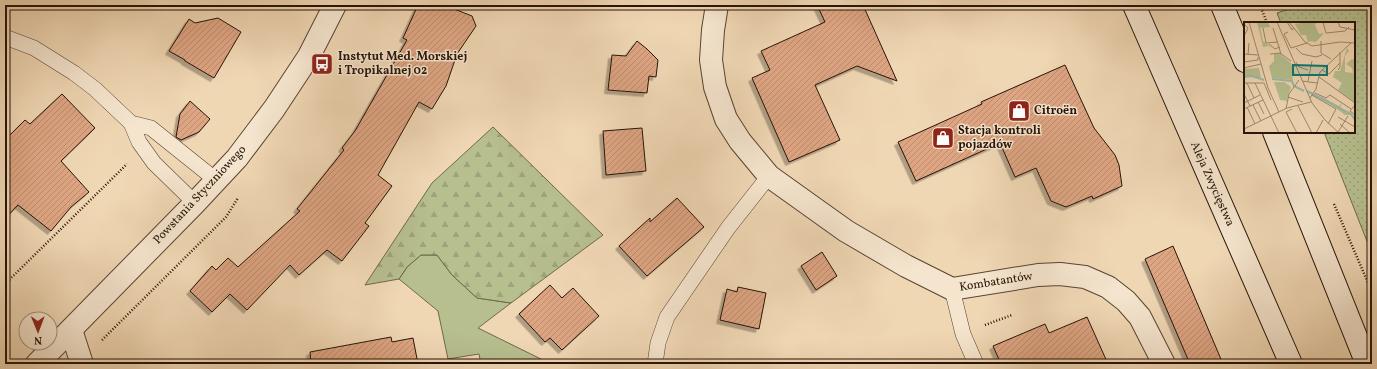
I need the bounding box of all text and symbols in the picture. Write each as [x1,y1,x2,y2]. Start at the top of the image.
inset map [1244,22,1355,133]
place label: Instytut Med. Morskiej i Tropikalnej 02 [338,49,467,79]
bus stop icon: Instytut Med. Morskiej i Tropikalnej 02 [309,51,335,77]
shop icon: Citroën [1006,98,1032,124]
place label: Citroën [1034,103,1077,119]
place label: Stacja kontroli pojazdów [958,123,1041,153]
shop icon: Stacja kontroli pojazdów [930,125,956,151]
street label: Aleja Zwycięstwa [1186,139,1238,229]
street label: Powstania Styczniowego [150,142,250,248]
street label: Kombatantów [958,268,1035,296]
north arrow [18,311,58,351]
text: N [34,332,42,347]

